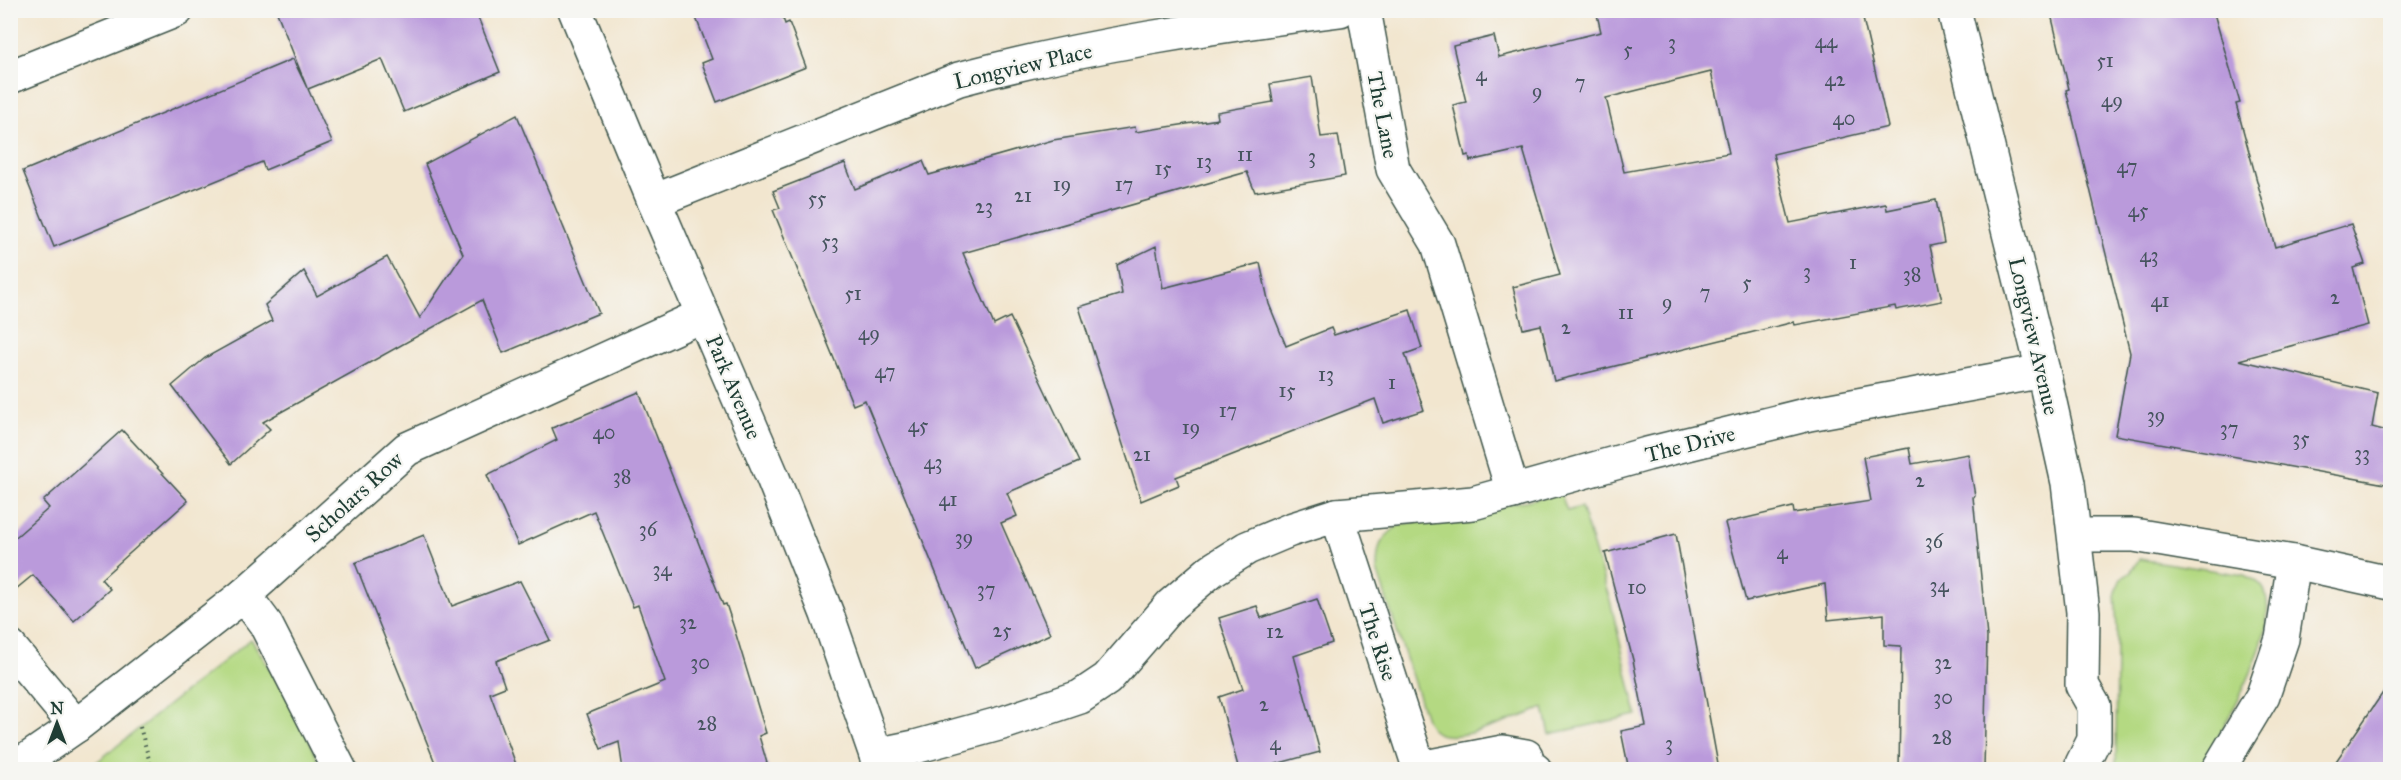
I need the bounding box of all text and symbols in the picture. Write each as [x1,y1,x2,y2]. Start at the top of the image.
house number: 44 [1815,29,1838,53]
house number: 3 [1668,30,1676,54]
street label: Longview Place [951,37,1095,95]
house number: 5 [1623,37,1633,61]
house number: 51 [2096,48,2114,72]
house number: 4 [1475,62,1487,86]
house number: 42 [1824,67,1846,91]
street label: The Lane [1361,69,1405,161]
house number: 7 [1575,70,1585,94]
house number: 9 [1532,79,1542,103]
house number: 49 [2101,88,2123,112]
house number: 40 [1833,106,1855,130]
house number: 11 [1237,142,1253,166]
house number: 3 [1308,144,1316,168]
house number: 13 [1196,149,1212,173]
house number: 47 [2117,154,2137,178]
house number: 15 [1154,156,1172,180]
house number: 19 [1053,172,1071,196]
house number: 17 [1115,172,1133,196]
house number: 21 [1014,183,1032,207]
house number: 55 [808,186,826,210]
house number: 23 [975,194,993,218]
house number: 45 [2128,198,2148,222]
house number: 53 [821,229,839,253]
house number: 43 [2139,243,2159,267]
house number: 1 [1849,250,1857,274]
street label: Longview Avenue [2003,254,2065,418]
house number: 3 [1803,259,1811,283]
house number: 38 [1903,262,1921,286]
house number: 5 [1742,270,1752,294]
house number: 7 [1700,280,1710,304]
house number: 51 [844,281,862,305]
house number: 2 [2330,285,2340,309]
house number: 41 [2150,288,2170,312]
house number: 9 [1662,290,1672,314]
house number: 11 [1618,300,1634,324]
house number: 2 [1561,315,1571,339]
house number: 49 [858,321,880,345]
street label: Park Avenue [700,331,768,443]
house number: 47 [875,359,895,383]
house number: 13 [1318,362,1334,386]
house number: 1 [1388,370,1396,394]
house number: 15 [1278,378,1296,402]
house number: 17 [1219,398,1237,422]
house number: 39 [2147,403,2165,427]
house number: 45 [908,413,928,437]
house number: 19 [1182,415,1200,439]
house number: 37 [2220,416,2238,440]
house number: 40 [593,420,615,444]
street label: The Drive [1642,420,1738,468]
house number: 35 [2292,426,2310,450]
house number: 33 [2354,441,2370,465]
house number: 21 [1133,442,1151,466]
street label: Scholars Row [300,446,409,548]
house number: 43 [923,450,943,474]
house number: 38 [613,464,631,488]
house number: 2 [1915,468,1925,492]
house number: 41 [938,487,958,511]
house number: 36 [639,517,658,541]
house number: 39 [955,525,973,549]
house number: 36 [1925,529,1944,553]
house number: 4 [1776,540,1788,564]
house number: 34 [652,557,672,581]
house number: 34 [1929,573,1949,597]
house number: 10 [1627,575,1647,599]
house number: 37 [977,577,995,601]
street label: The Rise [1353,600,1403,684]
house number: 32 [679,610,697,634]
house number: 25 [992,618,1012,642]
house number: 12 [1266,619,1284,643]
house number: 30 [690,650,710,674]
house number: 32 [1934,650,1952,674]
house number: 30 [1933,685,1953,709]
house number: 2 [1259,692,1269,716]
north arrow [27,693,87,753]
text: N [50,699,64,718]
house number: 28 [697,711,717,735]
house number: 28 [1932,725,1952,749]
house number: 4 [1269,731,1281,755]
house number: 3 [1665,731,1673,755]

